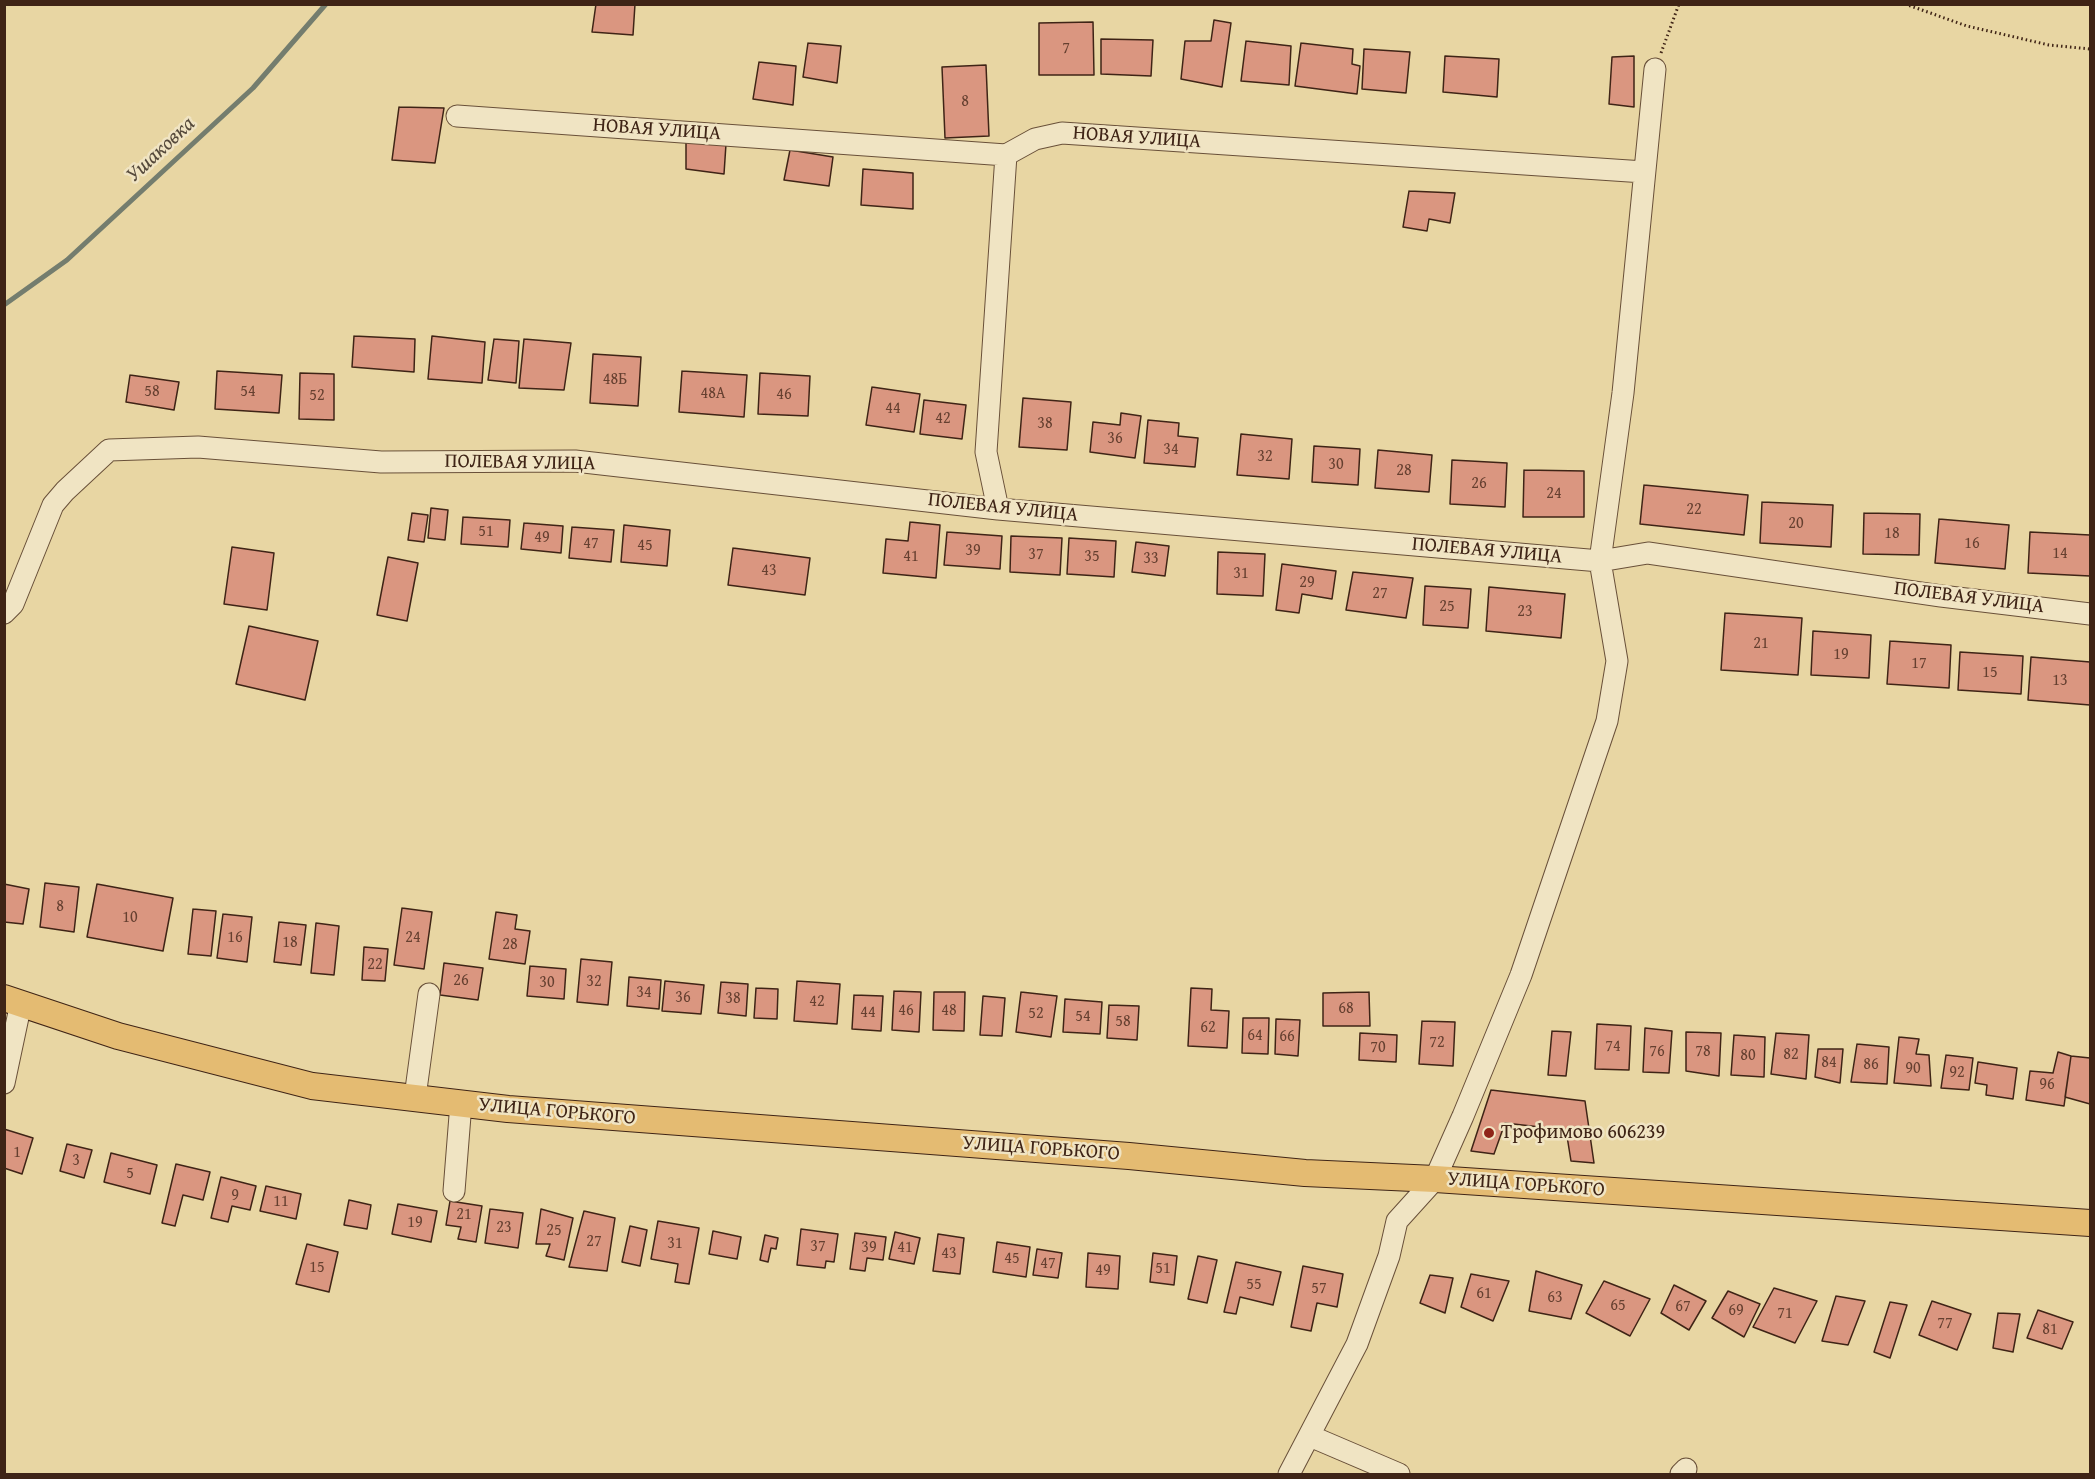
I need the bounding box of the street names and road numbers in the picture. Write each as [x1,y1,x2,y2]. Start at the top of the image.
street label: НОВАЯ УЛИЦА [592,114,722,146]
street label: НОВАЯ УЛИЦА [1072,122,1202,154]
street label: ПОЛЕВАЯ УЛИЦА [444,450,596,476]
street label: ПОЛЕВАЯ УЛИЦА [927,488,1079,528]
street label: ПОЛЕВАЯ УЛИЦА [1411,532,1563,570]
street label: ПОЛЕВАЯ УЛИЦА [1893,577,2045,619]
street label: УЛИЦА ГОРЬКОГО [477,1093,637,1131]
street label: УЛИЦА ГОРЬКОГО [961,1132,1121,1166]
street label: УЛИЦА ГОРЬКОГО [1446,1168,1606,1202]

